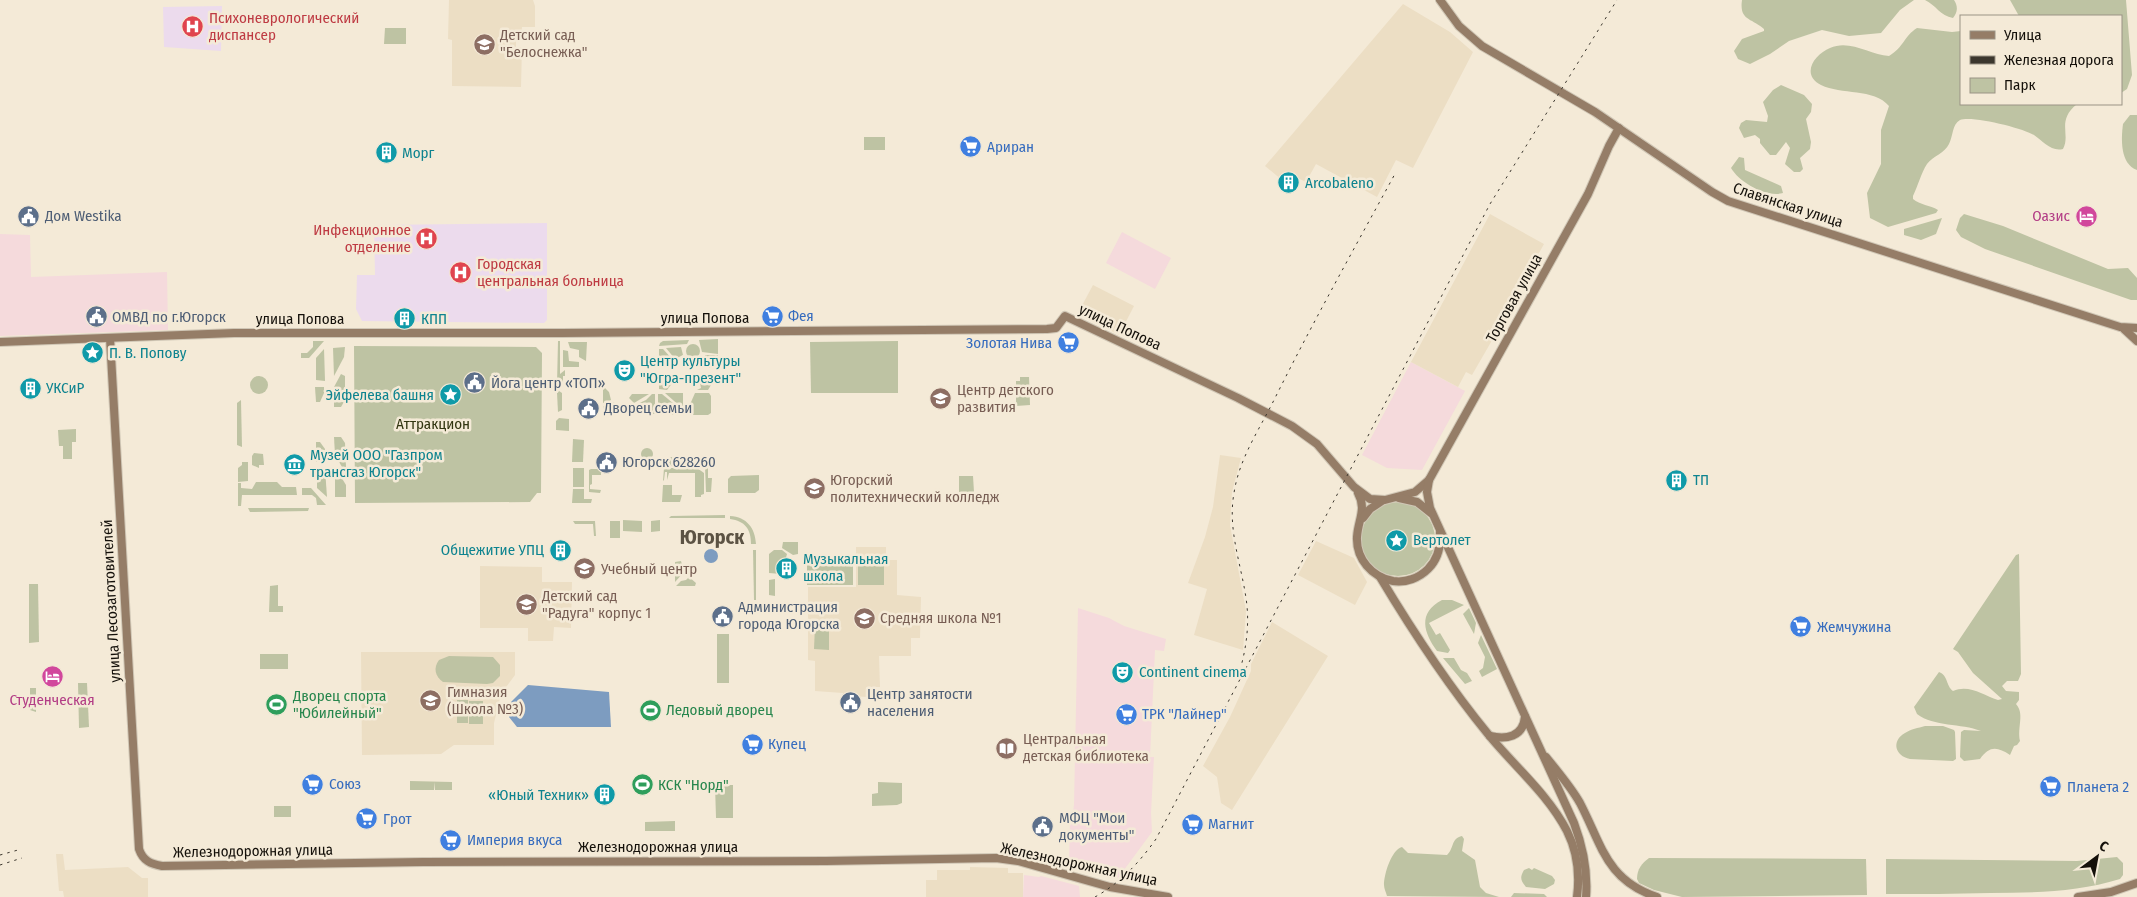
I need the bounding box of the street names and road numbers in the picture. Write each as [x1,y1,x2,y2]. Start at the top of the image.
street label: Славянская улица [1731,179,1845,231]
street label: Торговая улица [1482,251,1546,345]
street label: улица Попова [1076,300,1164,354]
street label: улица Попова [661,309,749,327]
street label: улица Попова [256,310,344,328]
street label: улица Лесозаготовителей [98,519,124,683]
street label: Железнодорожная улица [578,838,738,856]
street label: Железнодорожная улица [999,839,1159,889]
street label: Железнодорожная улица [173,841,333,861]

